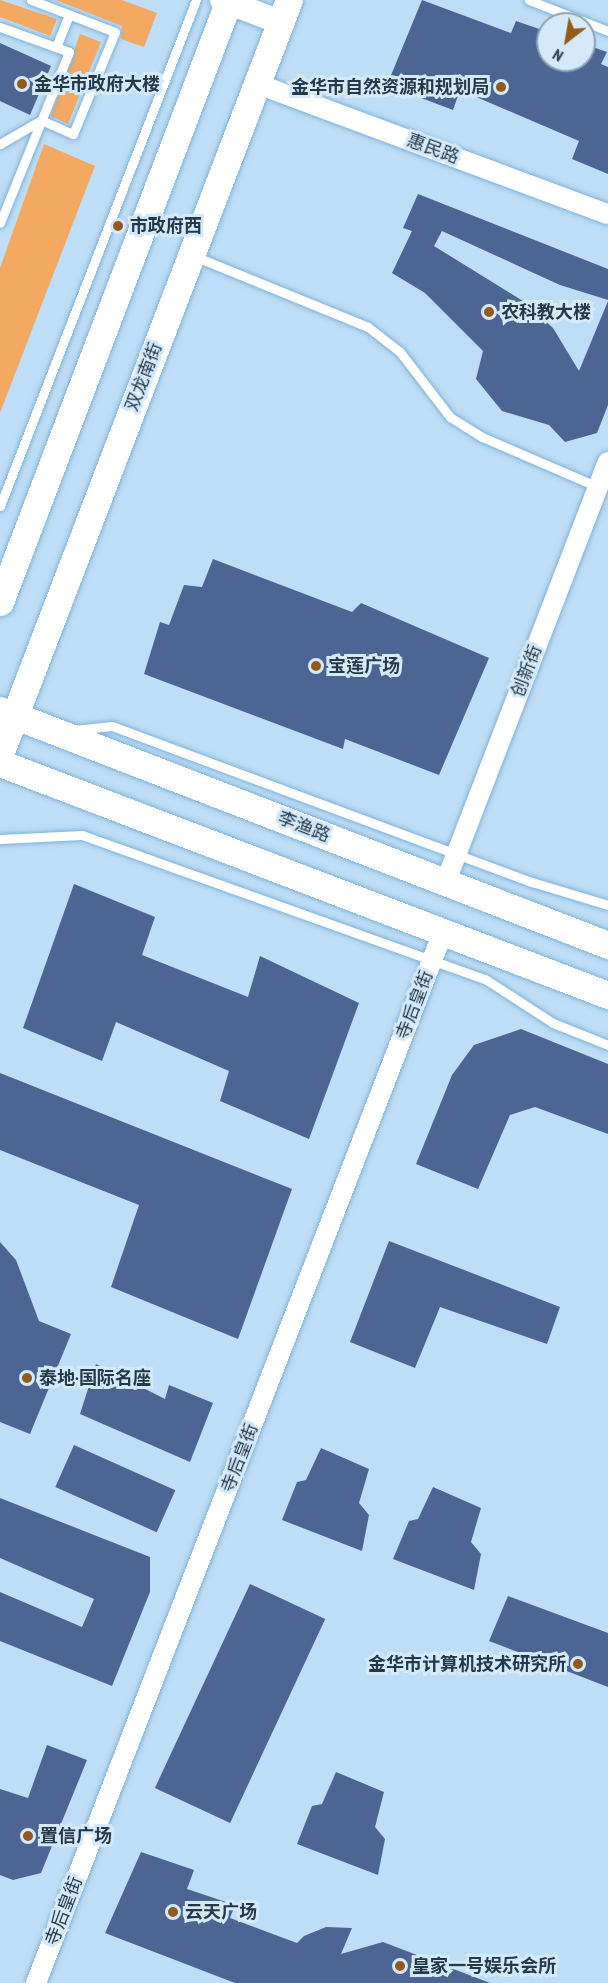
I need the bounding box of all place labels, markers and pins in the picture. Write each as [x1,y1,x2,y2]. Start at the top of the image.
place label: 金华市政府大楼 [34,73,160,95]
place label: 金华市自然资源和规划局 [291,76,489,98]
marker: 金华市政府大楼 [15,77,29,91]
marker: 金华市自然资源和规划局 [494,80,508,94]
place label: 市政府西 [130,215,202,237]
marker: 市政府西 [111,219,125,233]
place label: 农科教大楼 [501,301,591,323]
marker: 农科教大楼 [482,305,496,319]
place label: 宝莲广场 [328,655,400,677]
marker: 宝莲广场 [309,659,323,673]
place label: 泰地·国际名座 [39,1367,151,1389]
marker: 泰地·国际名座 [20,1371,34,1385]
place label: 金华市计算机技术研究所 [368,1653,566,1675]
marker: 金华市计算机技术研究所 [571,1657,585,1671]
place label: 置信广场 [40,1825,112,1847]
marker: 置信广场 [21,1829,35,1843]
place label: 云天广场 [185,1901,257,1923]
marker: 云天广场 [166,1905,180,1919]
place label: 皇家一号娱乐会所 [412,1955,556,1977]
marker: 皇家一号娱乐会所 [393,1959,407,1973]

